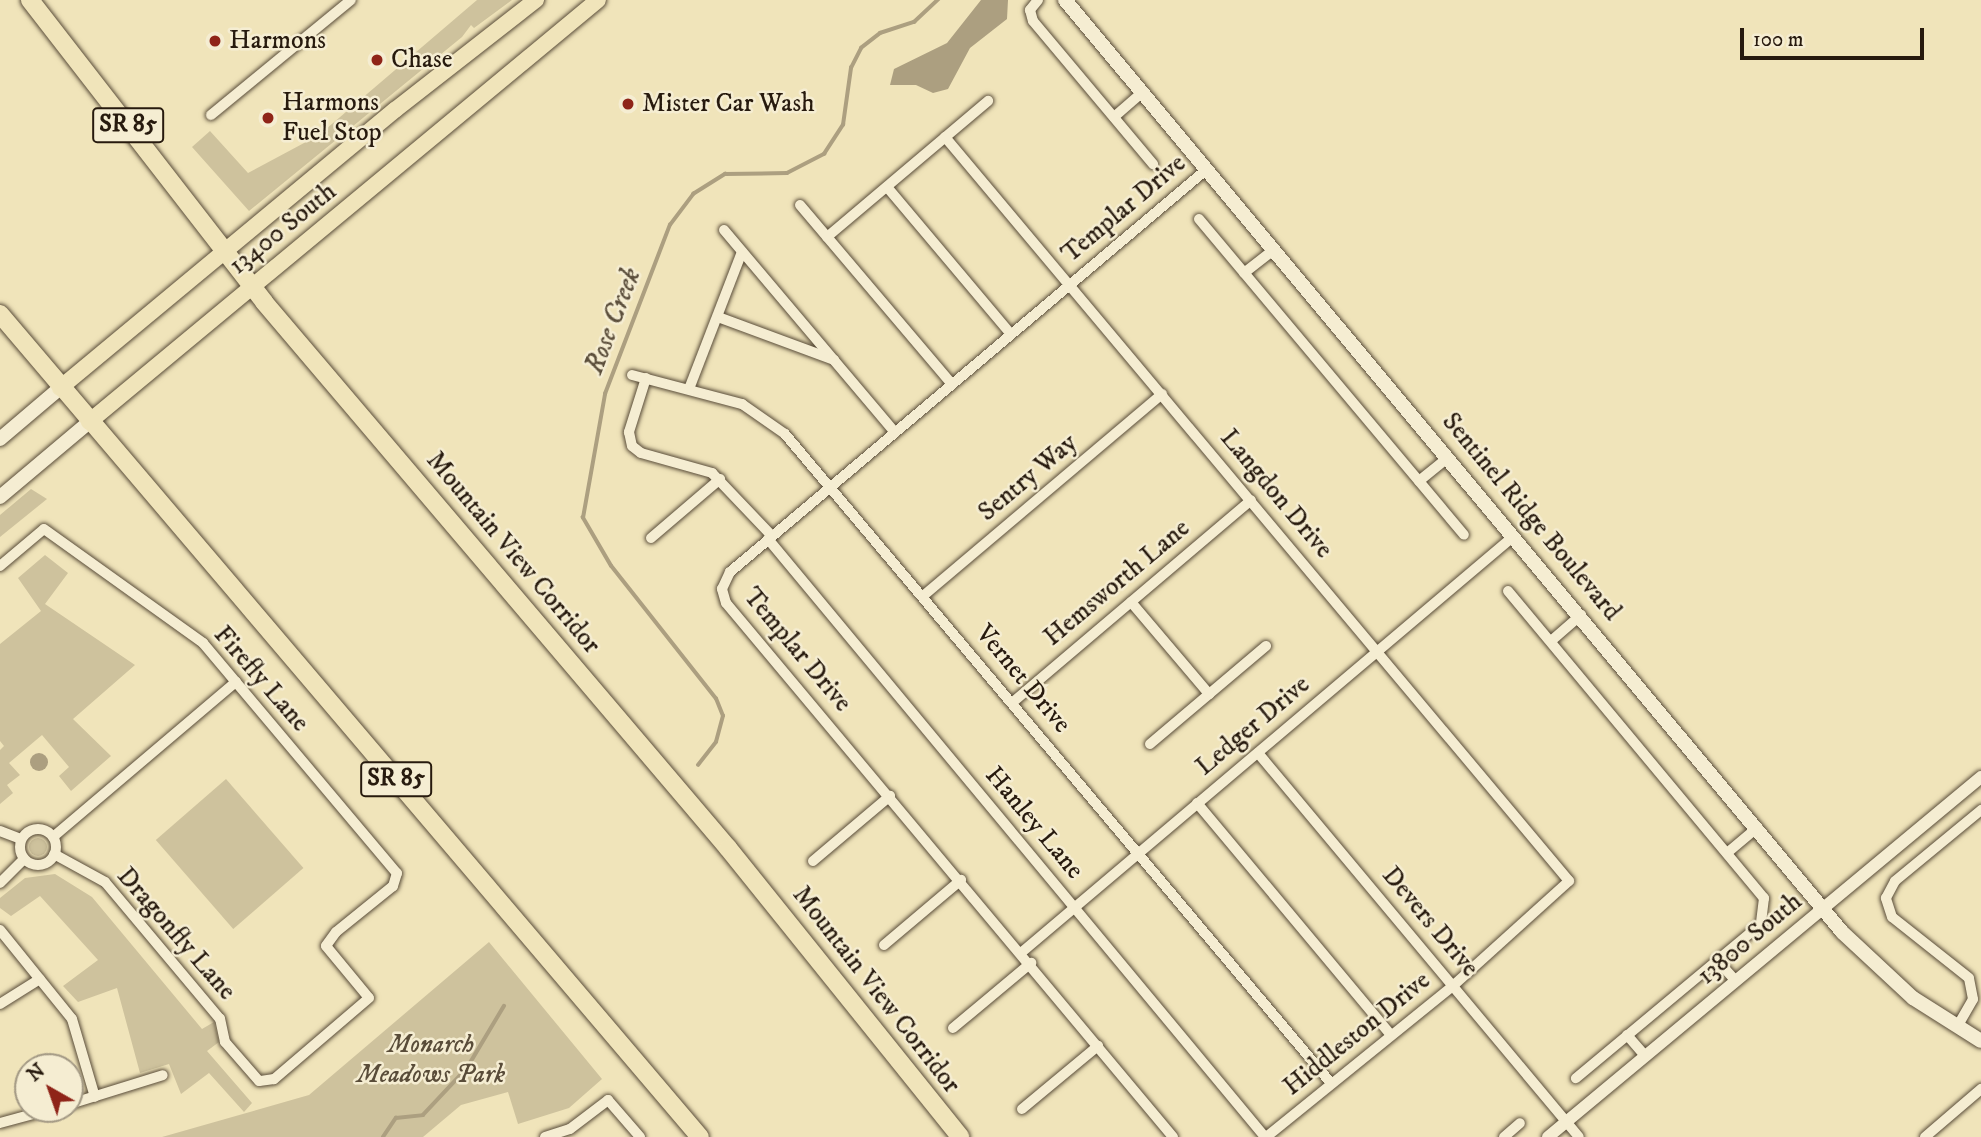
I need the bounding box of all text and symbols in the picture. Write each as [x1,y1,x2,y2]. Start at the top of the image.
scale bar [1743,14,1927,58]
place label: Harmons [229,25,326,57]
text: 100 m [1753,27,1804,53]
marker: Harmons [207,33,223,49]
place label: Chase [391,44,452,76]
marker: Chase [369,52,385,68]
place label: Harmons Fuel Stop [282,87,382,148]
place label: Mister Car Wash [642,88,815,120]
marker: Mister Car Wash [620,96,636,112]
road number: SR 85 [91,104,165,146]
marker: Harmons Fuel Stop [260,110,276,126]
street label: Templar Drive [1056,148,1192,270]
street label: 13400 South [223,176,343,282]
water label: Rose Creek [577,263,649,379]
street label: Sentinel Ridge Boulevard [1435,407,1627,627]
street label: Langdon Drive [1213,423,1339,565]
street label: Sentry Way [972,428,1084,528]
street label: Mountain View Corridor [419,446,607,660]
street label: Hemsworth Lane [1038,513,1196,653]
street label: Templar Drive [736,582,858,718]
street label: Vernet Drive [969,619,1077,739]
street label: Firefly Lane [207,620,315,738]
street label: Ledger Drive [1190,669,1316,783]
road number: SR 85 [359,758,433,800]
street label: Hanley Lane [978,761,1090,885]
street label: Dragonfly Lane [110,861,242,1007]
street label: Devers Drive [1375,861,1485,983]
street label: Mountain View Corridor [785,880,967,1100]
street label: 13800 South [1691,886,1809,992]
street label: Hiddleston Drive [1277,965,1437,1103]
park label: Monarch Meadows Park [357,1029,505,1090]
north arrow [14,1053,84,1123]
text: N [23,1059,50,1087]

